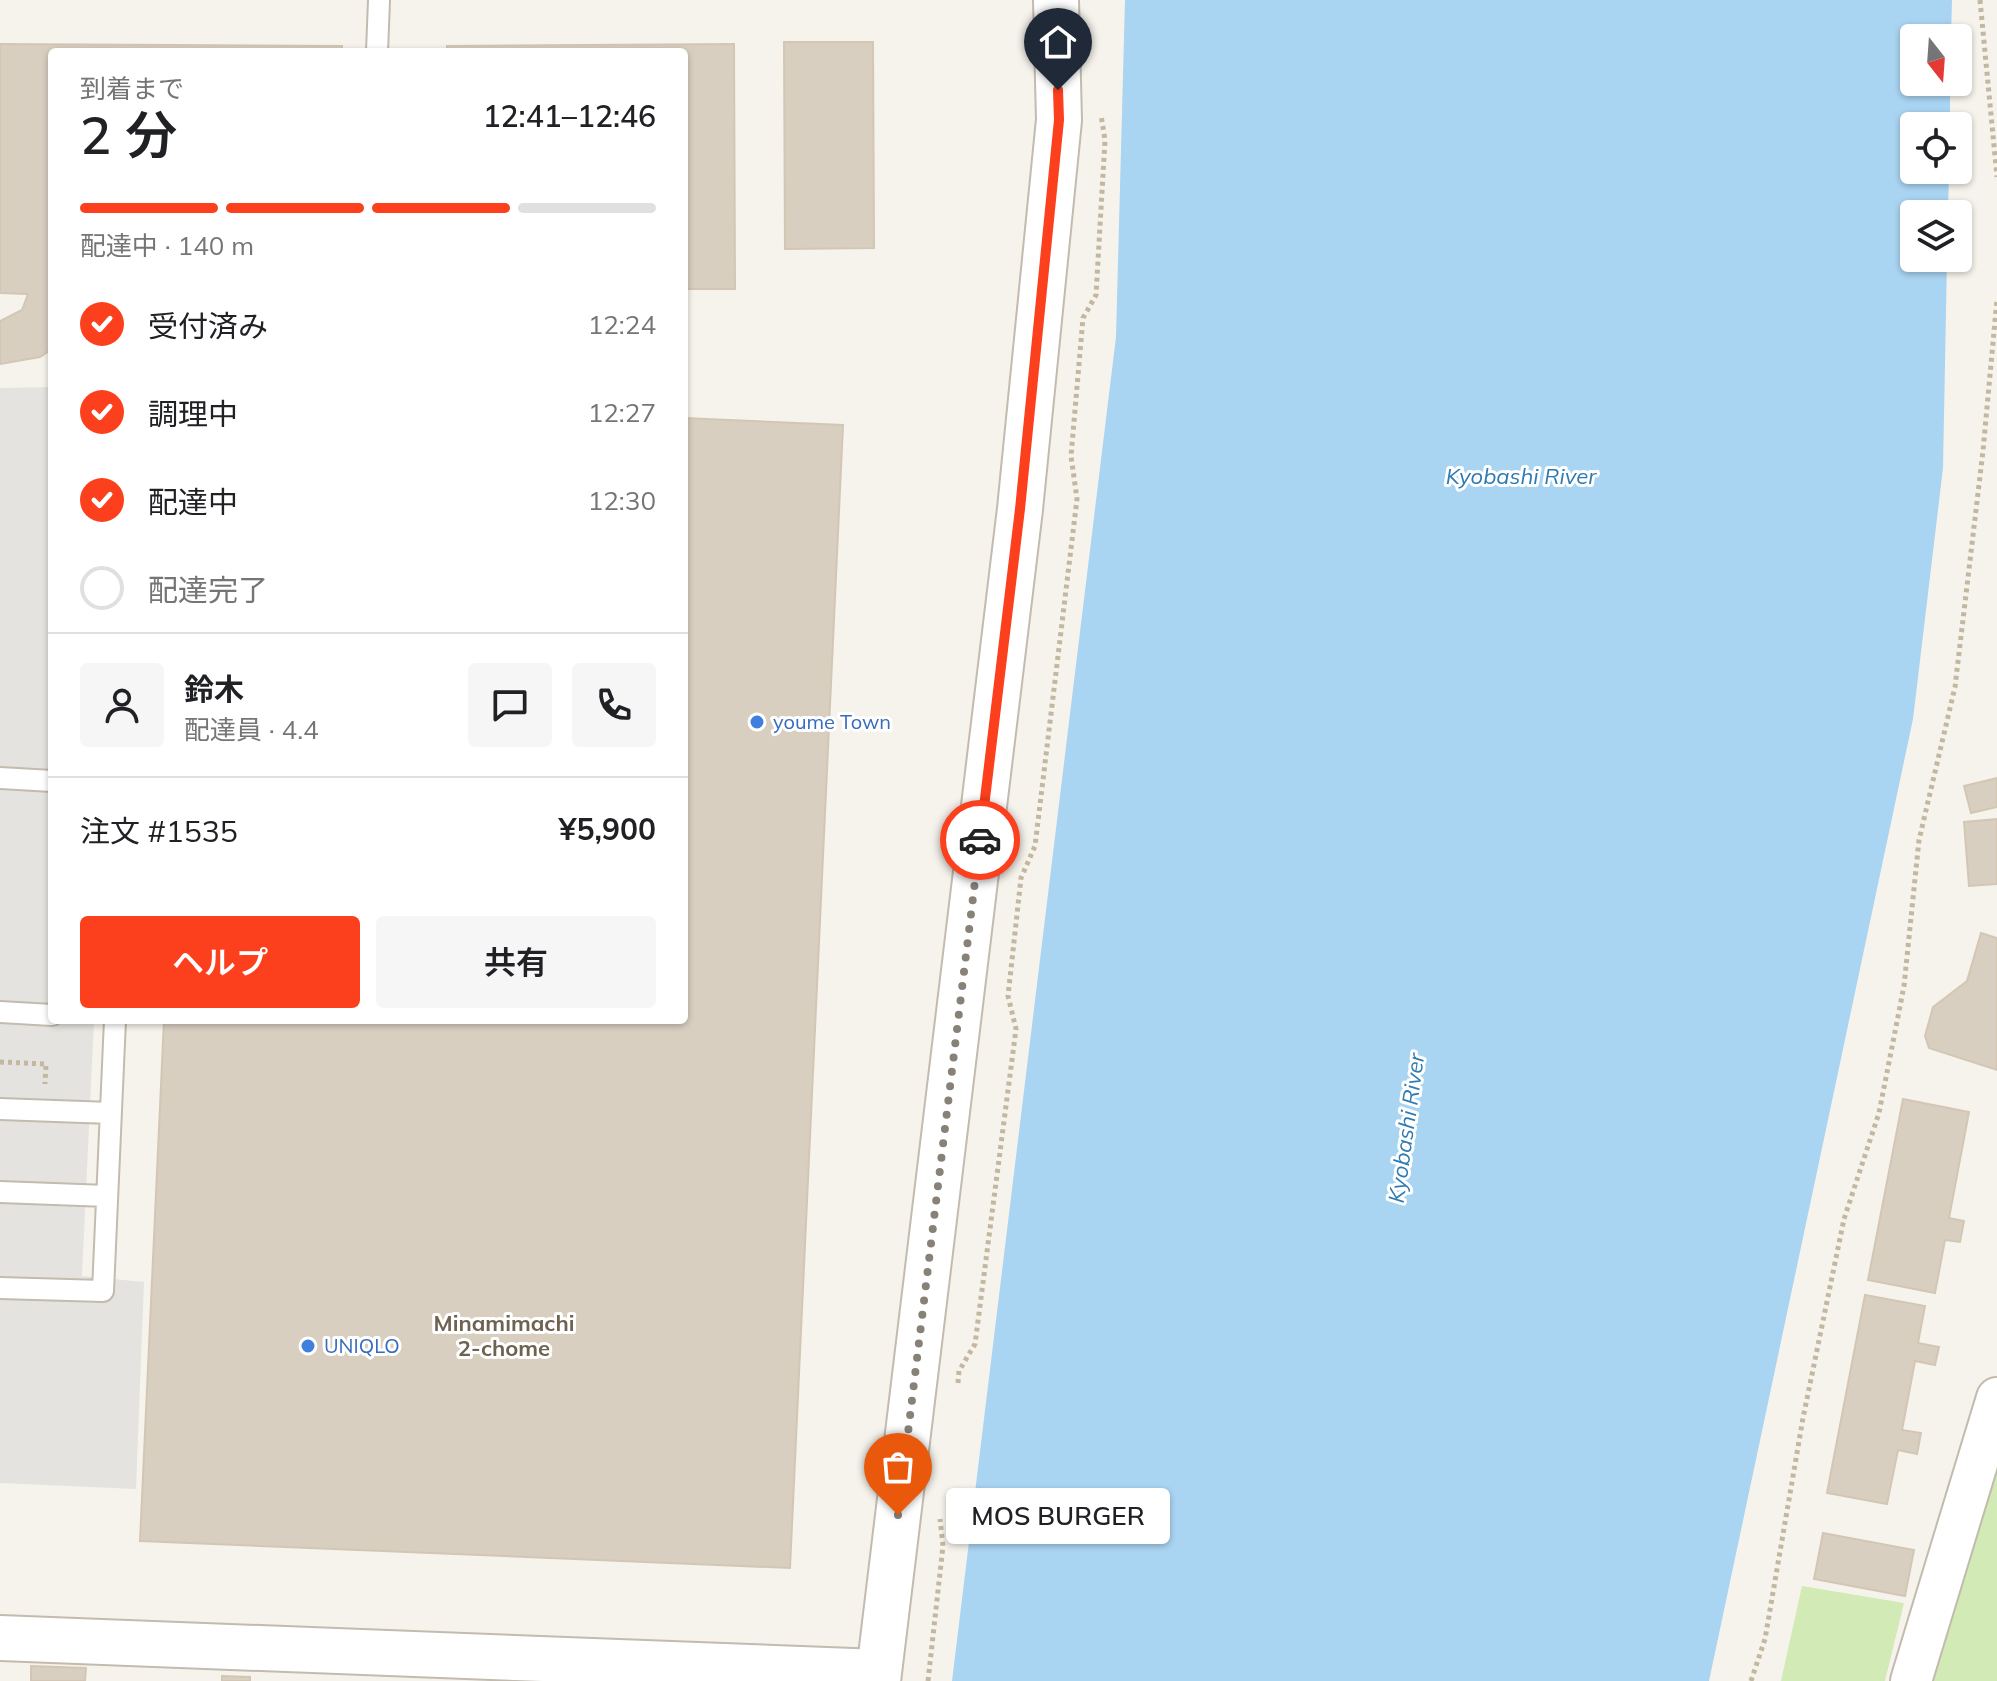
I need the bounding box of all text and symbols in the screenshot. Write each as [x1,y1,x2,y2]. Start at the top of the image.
pin [1024,8,1092,90]
icon: home [1036,20,1080,64]
north arrow [1900,24,1972,96]
map controls [1900,24,1972,272]
text: 到着まで [80,72,184,105]
text: 12:41–12:46 [483,97,656,135]
text: 2 分 [80,102,177,167]
button: locate [1900,112,1972,184]
button: layers [1900,200,1972,272]
text: 配達中 · 140 m [80,229,254,262]
icon: check [80,302,124,346]
text: 受付済み [148,307,268,345]
text: 12:24 [588,308,656,341]
icon: check [80,390,124,434]
text: 調理中 [148,395,238,433]
text: 12:27 [588,396,656,429]
water label: Kyobashi River [1446,462,1597,490]
icon: check [80,478,124,522]
text: 配達中 [148,483,238,521]
text: 12:30 [588,484,656,517]
text: 配達完了 [148,571,268,609]
button: person [80,663,164,747]
button: chat [468,663,552,747]
button: phone [572,663,656,747]
text: 鈴木 [184,670,244,708]
place label: youme Town [773,709,891,734]
text: 配達員 · 4.4 [184,713,319,746]
marker: youme Town [748,713,766,731]
courier [940,800,1020,880]
text: ¥5,900 [559,810,656,848]
text: 注文 #1535 [80,812,238,850]
icon: car [958,818,1002,862]
button: ヘルプ [80,916,360,1008]
button: 共有 [376,916,656,1008]
water label: Kyobashi River [1382,1051,1430,1204]
district label: Minamimachi 2-chome [434,1309,574,1362]
place label: UNIQLO [324,1333,400,1358]
marker: UNIQLO [299,1337,317,1355]
pin [864,1433,932,1515]
icon: bag [876,1445,920,1489]
callout: MOS BURGER [946,1487,1170,1543]
text: MOS BURGER [971,1499,1145,1532]

